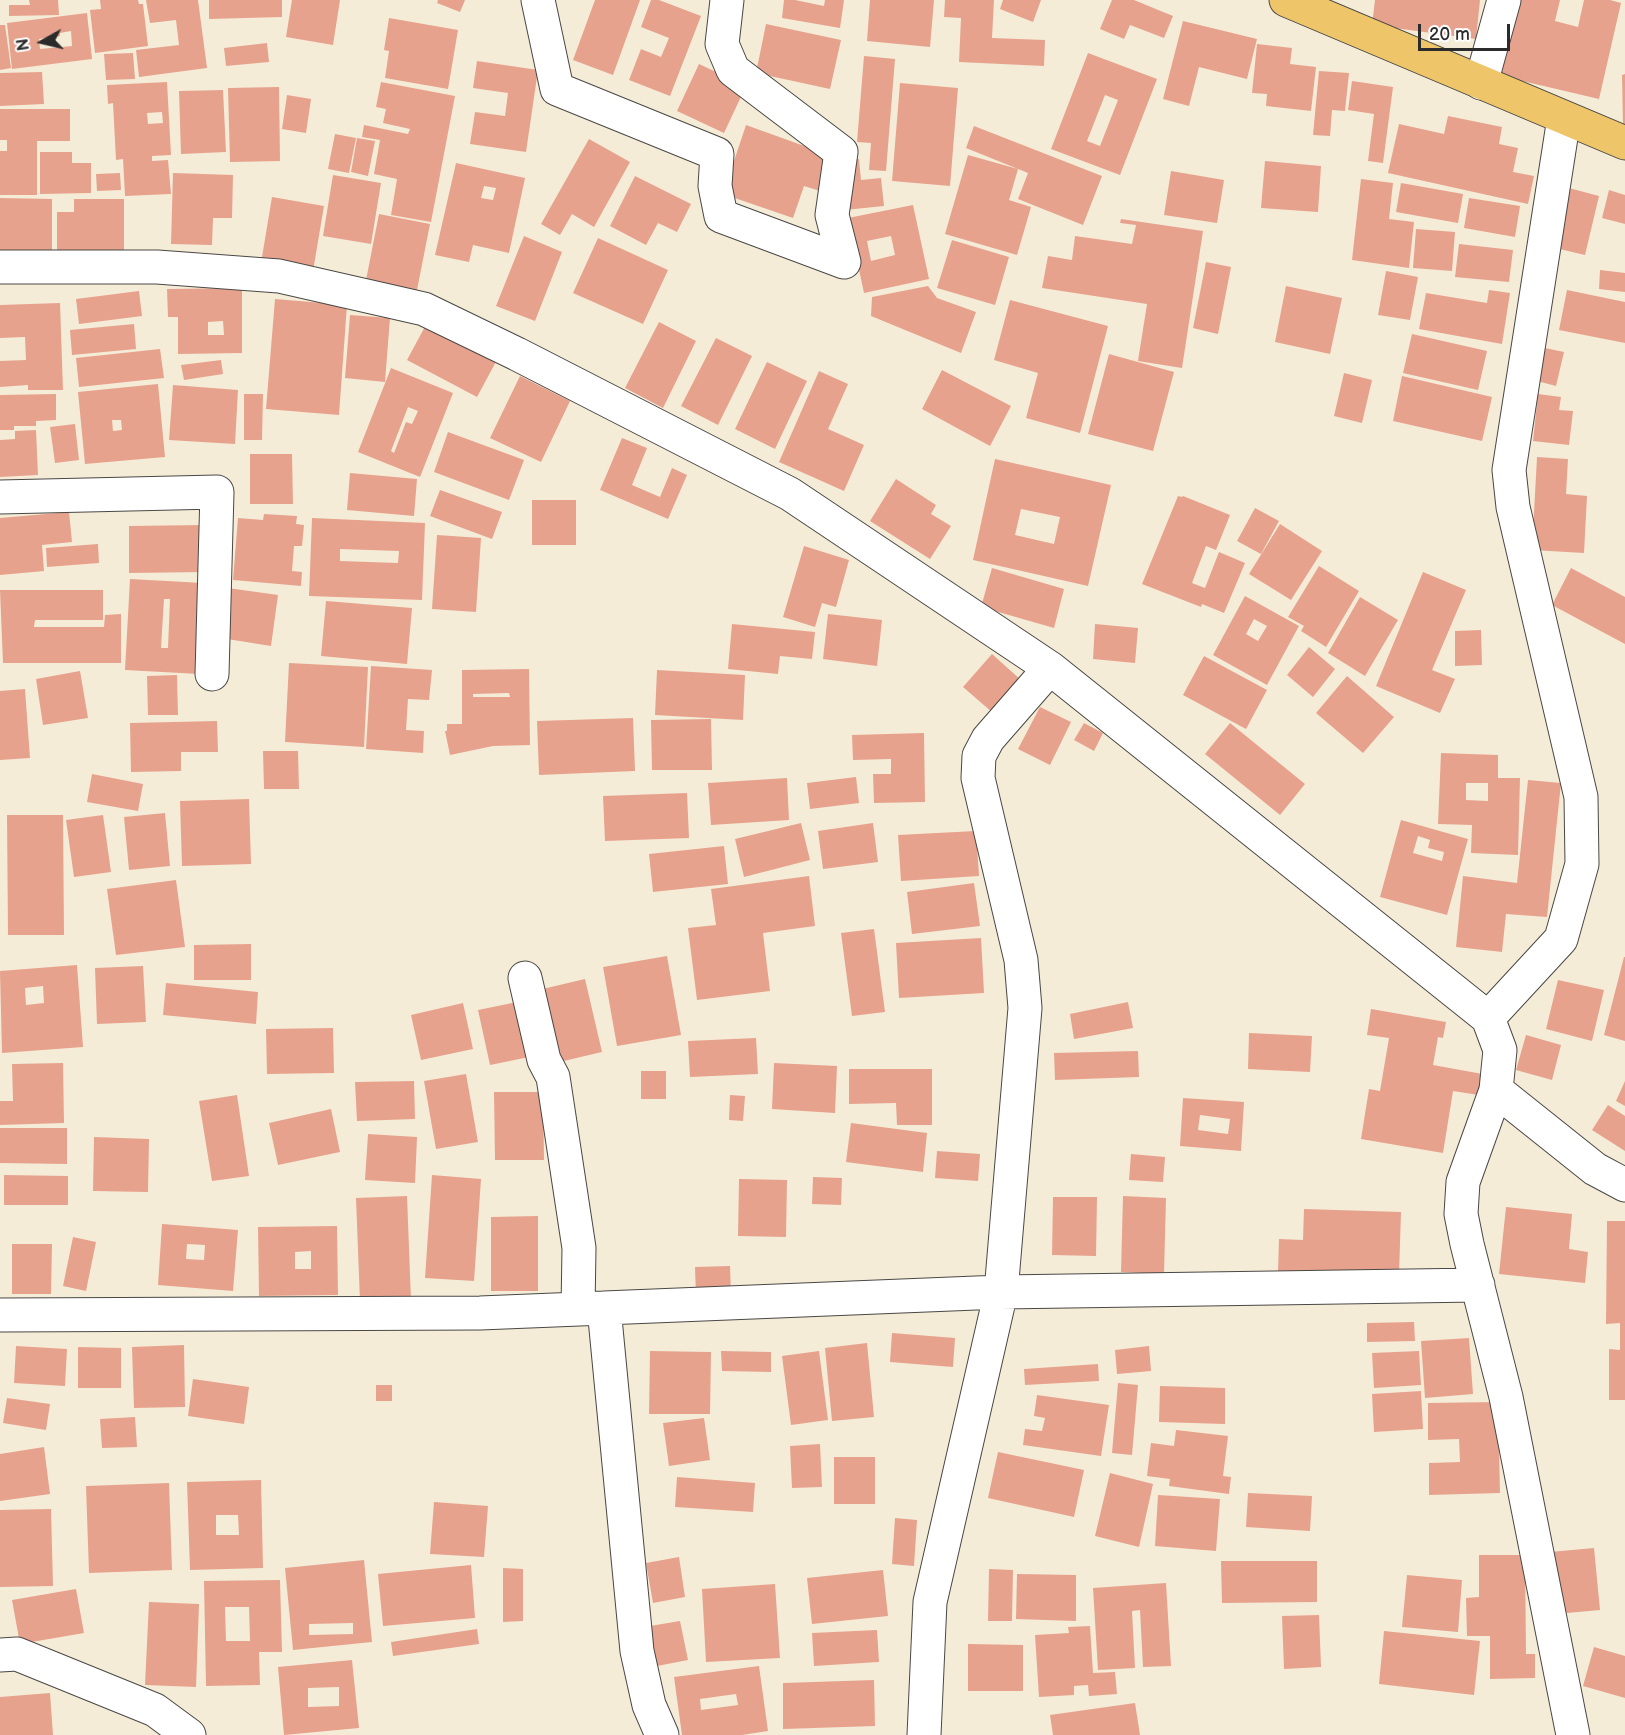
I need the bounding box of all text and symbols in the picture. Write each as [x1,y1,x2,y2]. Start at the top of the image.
north arrow [12,12,72,72]
scale bar [1421,12,1512,50]
text: 20 m [1429,24,1470,45]
text: N [13,37,34,52]

